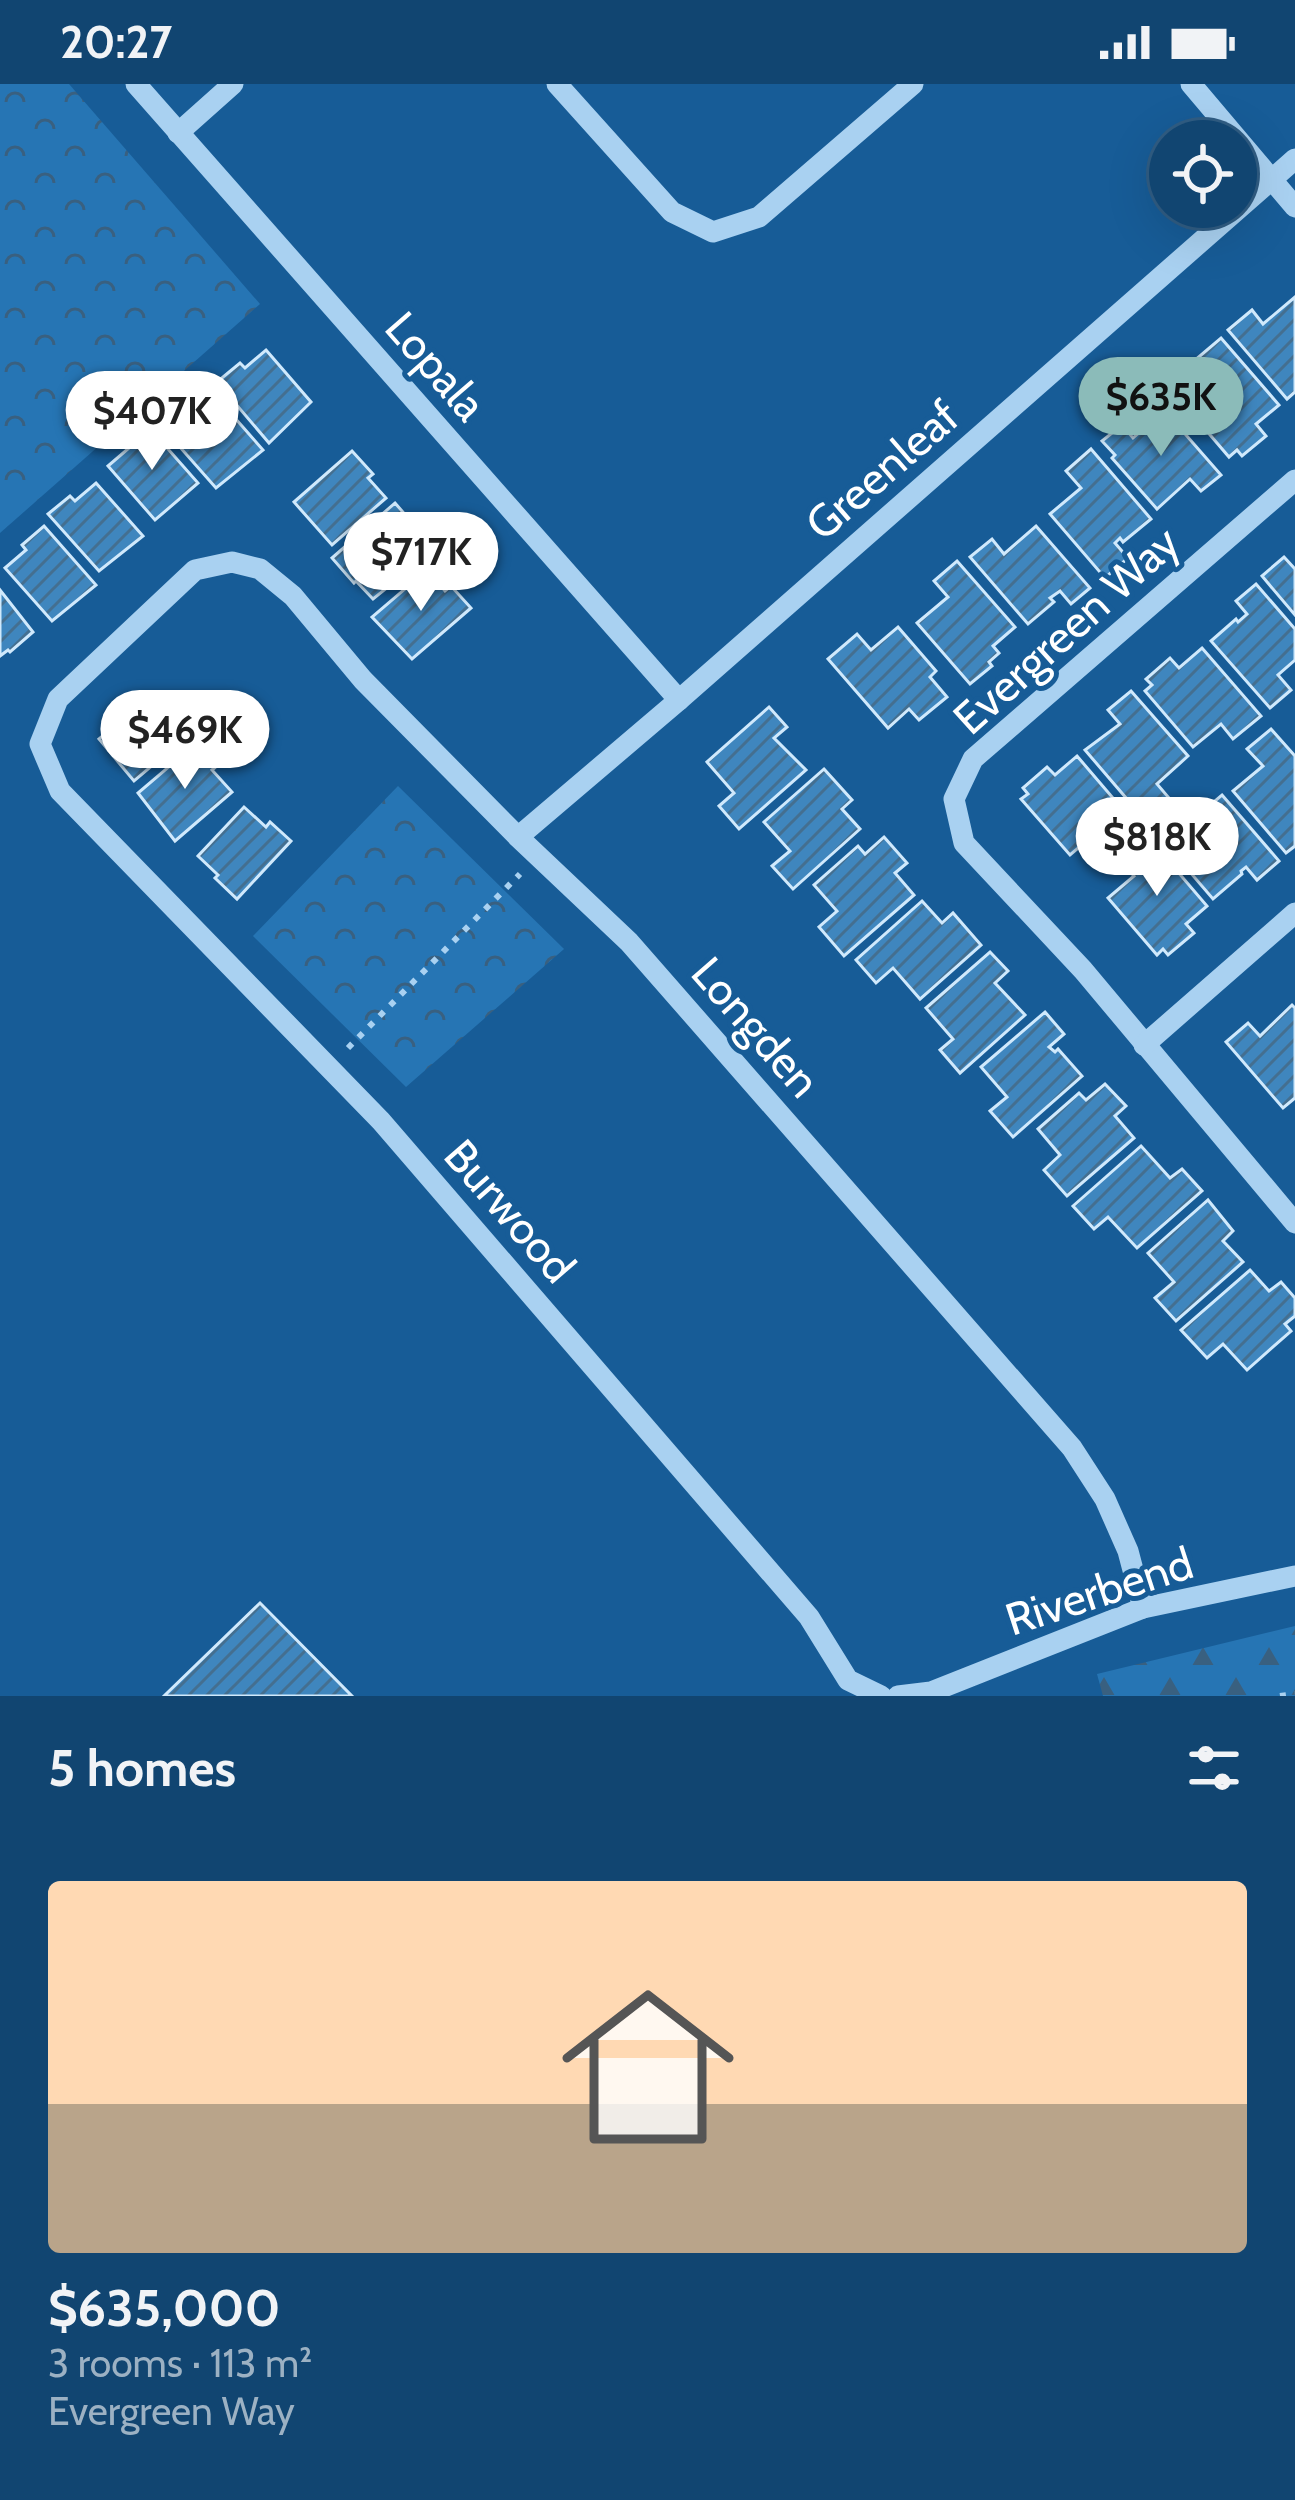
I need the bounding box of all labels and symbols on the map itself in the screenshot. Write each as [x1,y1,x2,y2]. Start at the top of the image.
street label: Lopala [374,301,498,431]
pin: $635K [1077,357,1245,459]
pin: $407K [68,371,236,473]
street label: Greenleaf [795,389,969,551]
pin: $717K [337,512,505,614]
street label: Evergreen Way [942,515,1190,745]
pin: $469K [101,690,269,792]
pin: $818K [1073,797,1241,899]
street label: Longden [681,946,831,1108]
street label: Burwood [433,1129,587,1293]
street label: Riverbend [999,1535,1199,1647]

